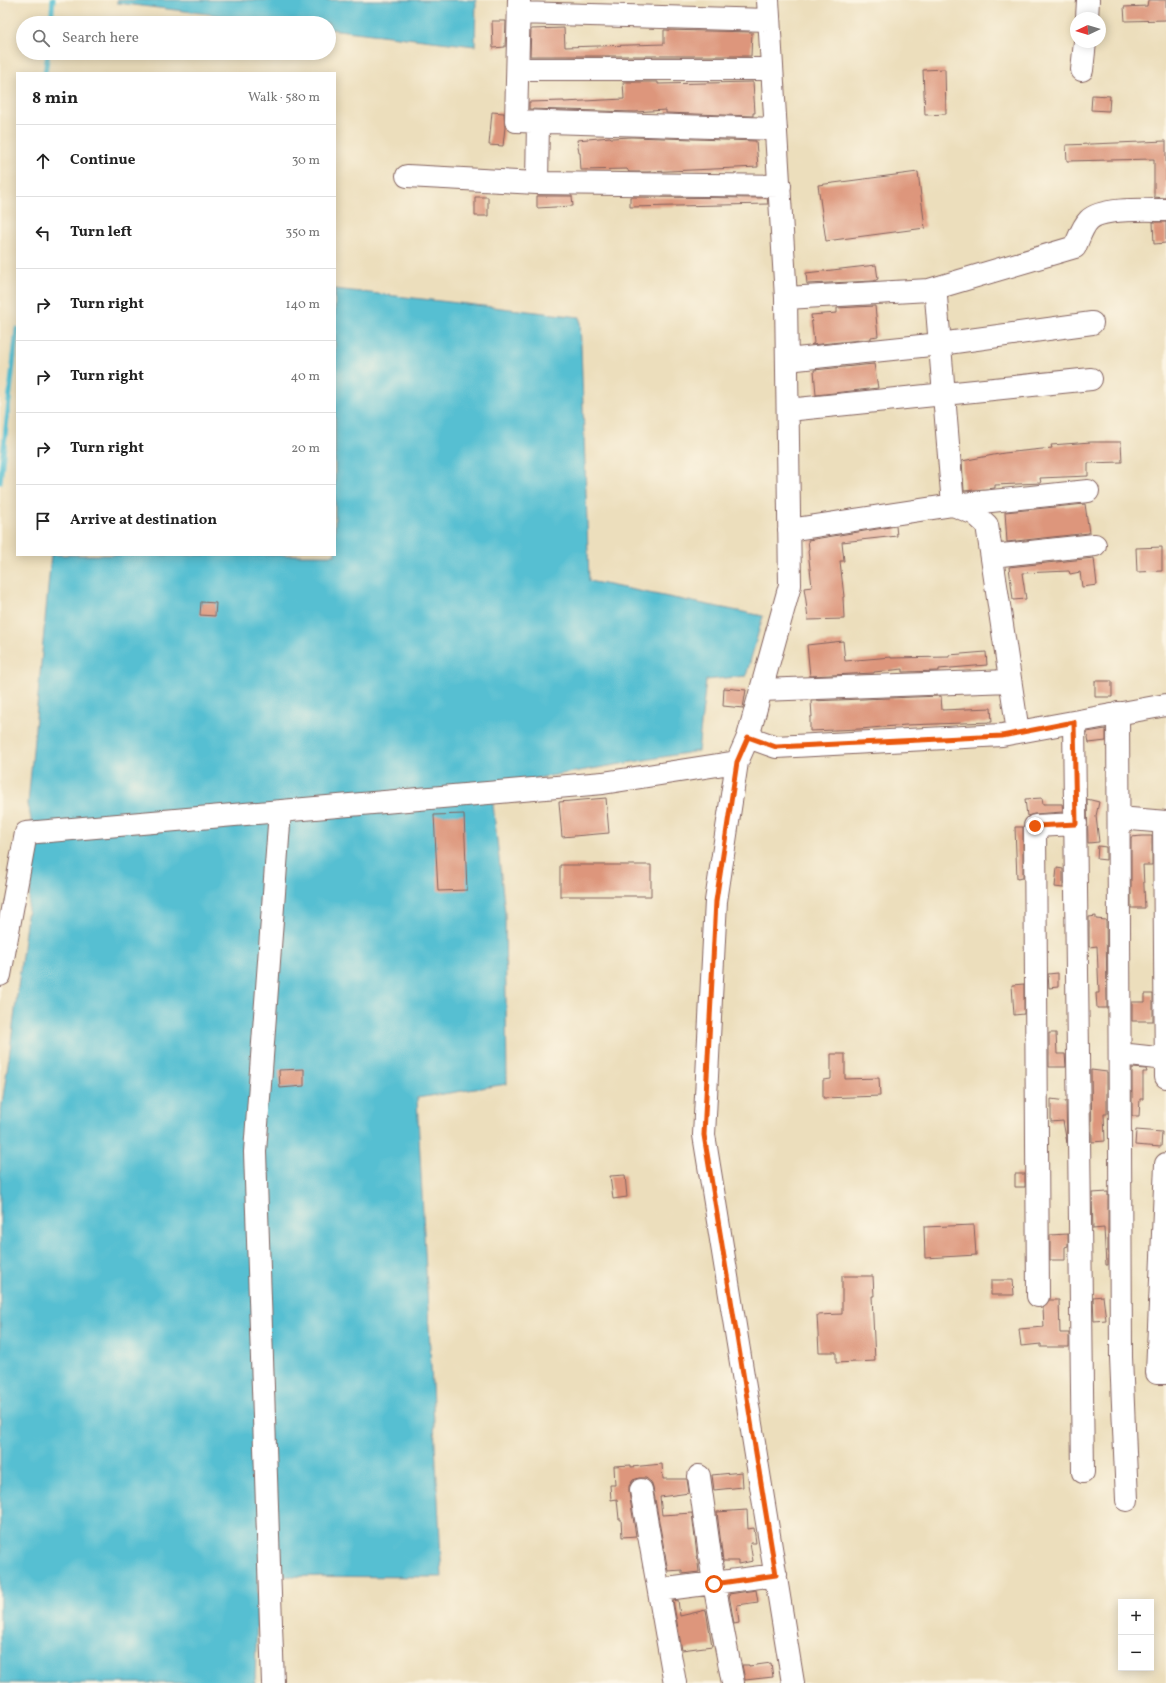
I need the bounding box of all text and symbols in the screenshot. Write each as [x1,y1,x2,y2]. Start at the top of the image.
north arrow [1070,12,1106,48]
search box [16,16,336,60]
icon: search [30,27,52,49]
text: Search here [62,28,139,49]
text: 8 min [32,87,78,110]
text: Walk · 580 m [248,89,320,107]
icon: ahead [32,150,54,172]
text: Continue [70,150,135,171]
text: 30 m [292,152,320,170]
icon: left [32,222,54,244]
text: Turn left [70,222,132,243]
text: 350 m [285,224,320,242]
icon: right [32,294,54,316]
text: Turn right [70,294,144,315]
text: 140 m [286,296,320,314]
icon: right [32,366,54,388]
text: Turn right [70,366,144,387]
text: 40 m [291,368,320,386]
icon: right [32,438,54,460]
text: Turn right [70,438,144,459]
text: 20 m [291,440,320,458]
icon: arrive [32,510,54,532]
text: Arrive at destination [70,510,217,531]
route end [1026,817,1044,835]
route start [705,1575,723,1593]
map controls [1118,1599,1154,1671]
button: + [1118,1599,1154,1635]
button: − [1118,1635,1154,1671]

